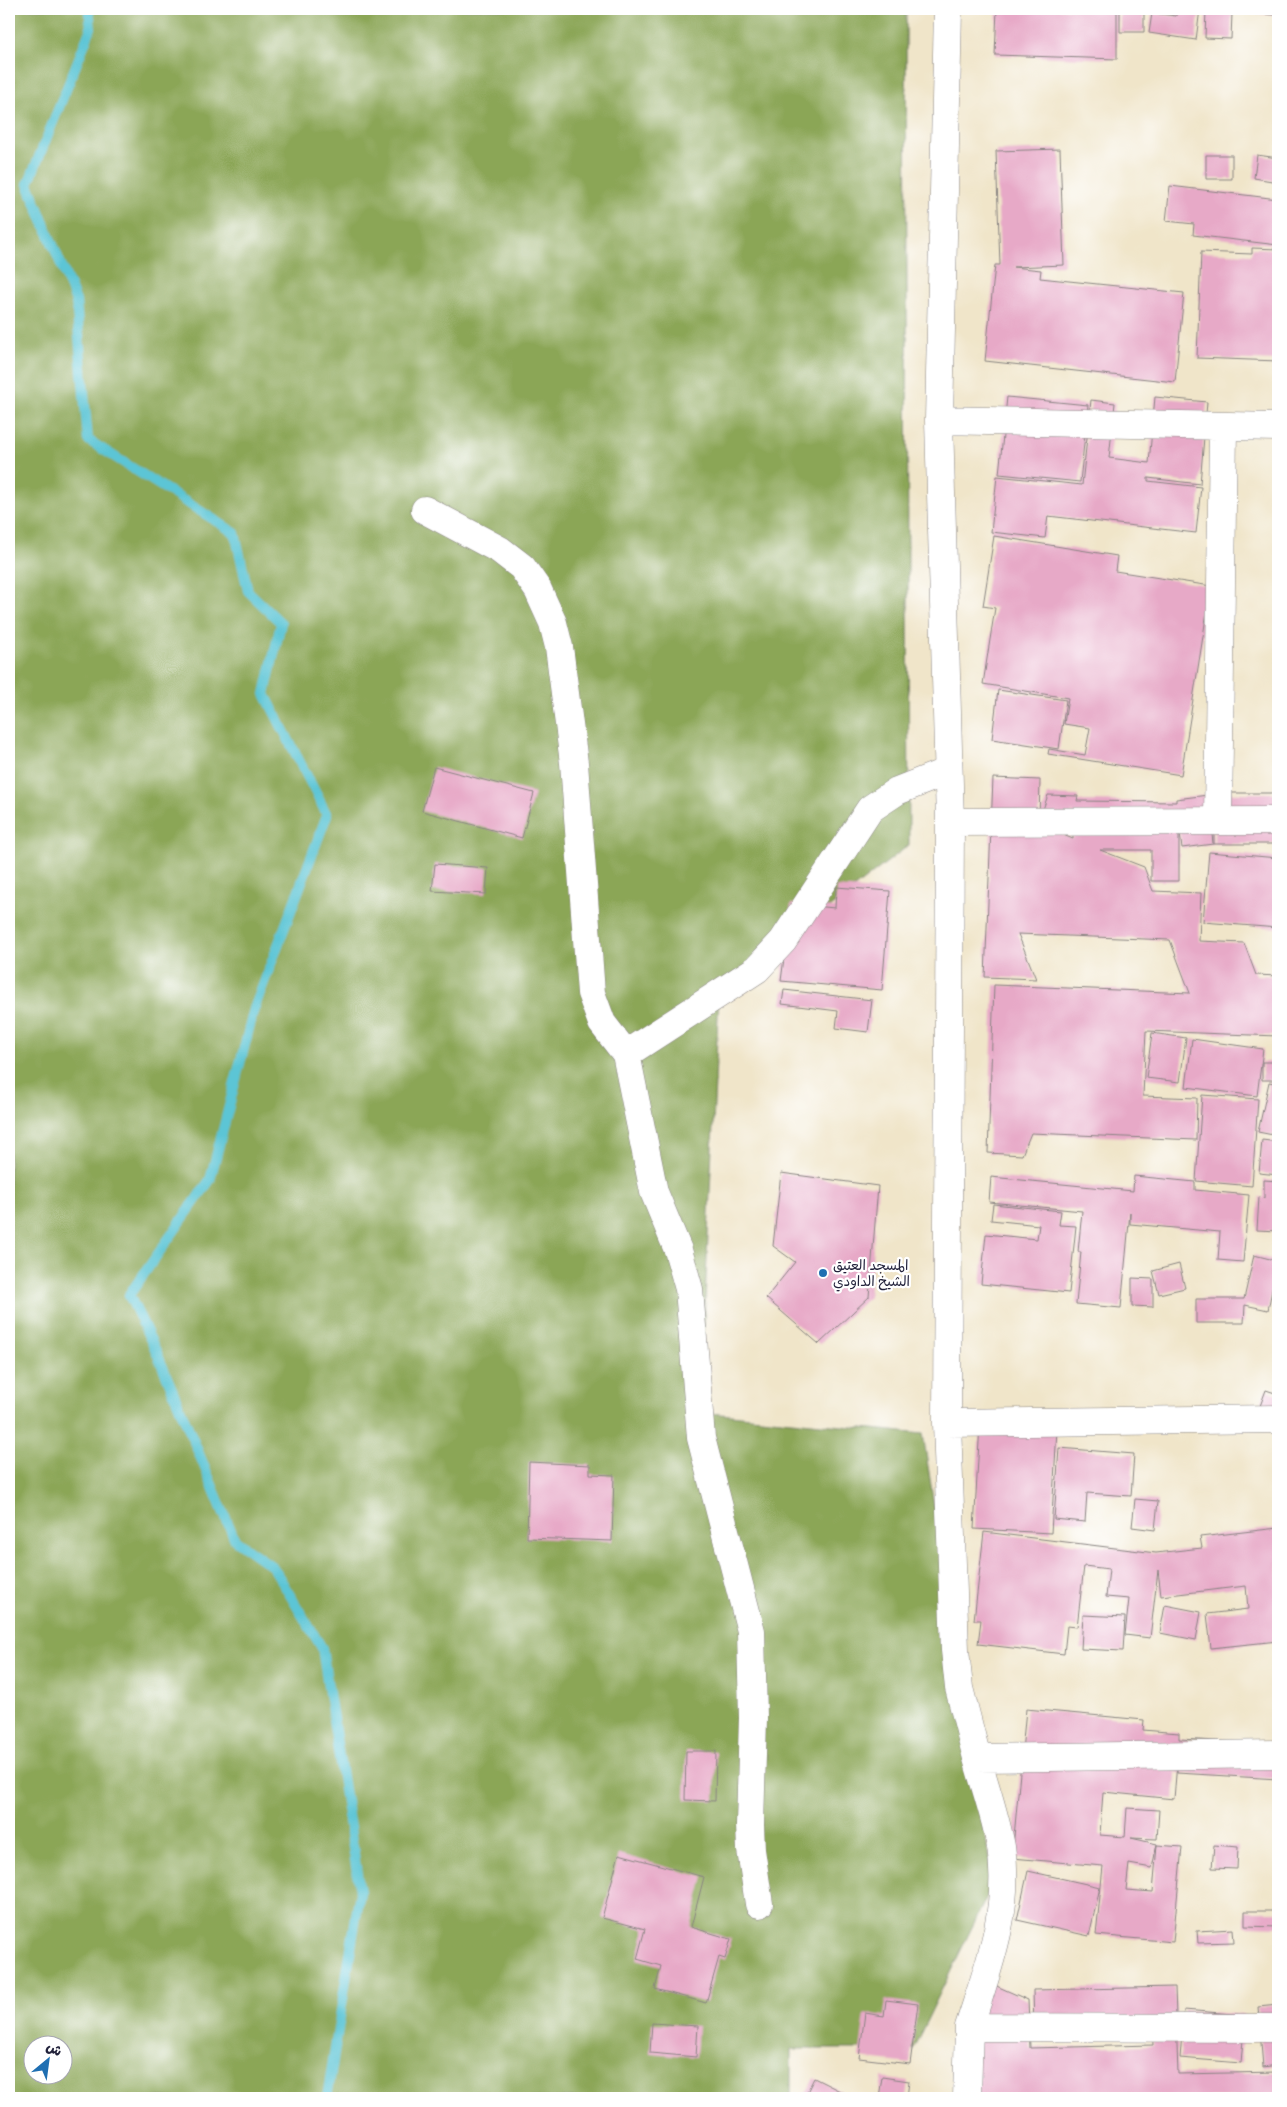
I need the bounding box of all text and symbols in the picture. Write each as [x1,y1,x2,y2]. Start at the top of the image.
place label: المسجد العتيق الشيخ الداودي [833,1253,910,1294]
marker: المسجد العتيق الشيخ الداودي [817,1267,829,1279]
north arrow [22,2034,72,2084]
text: ش [41,2034,67,2064]

